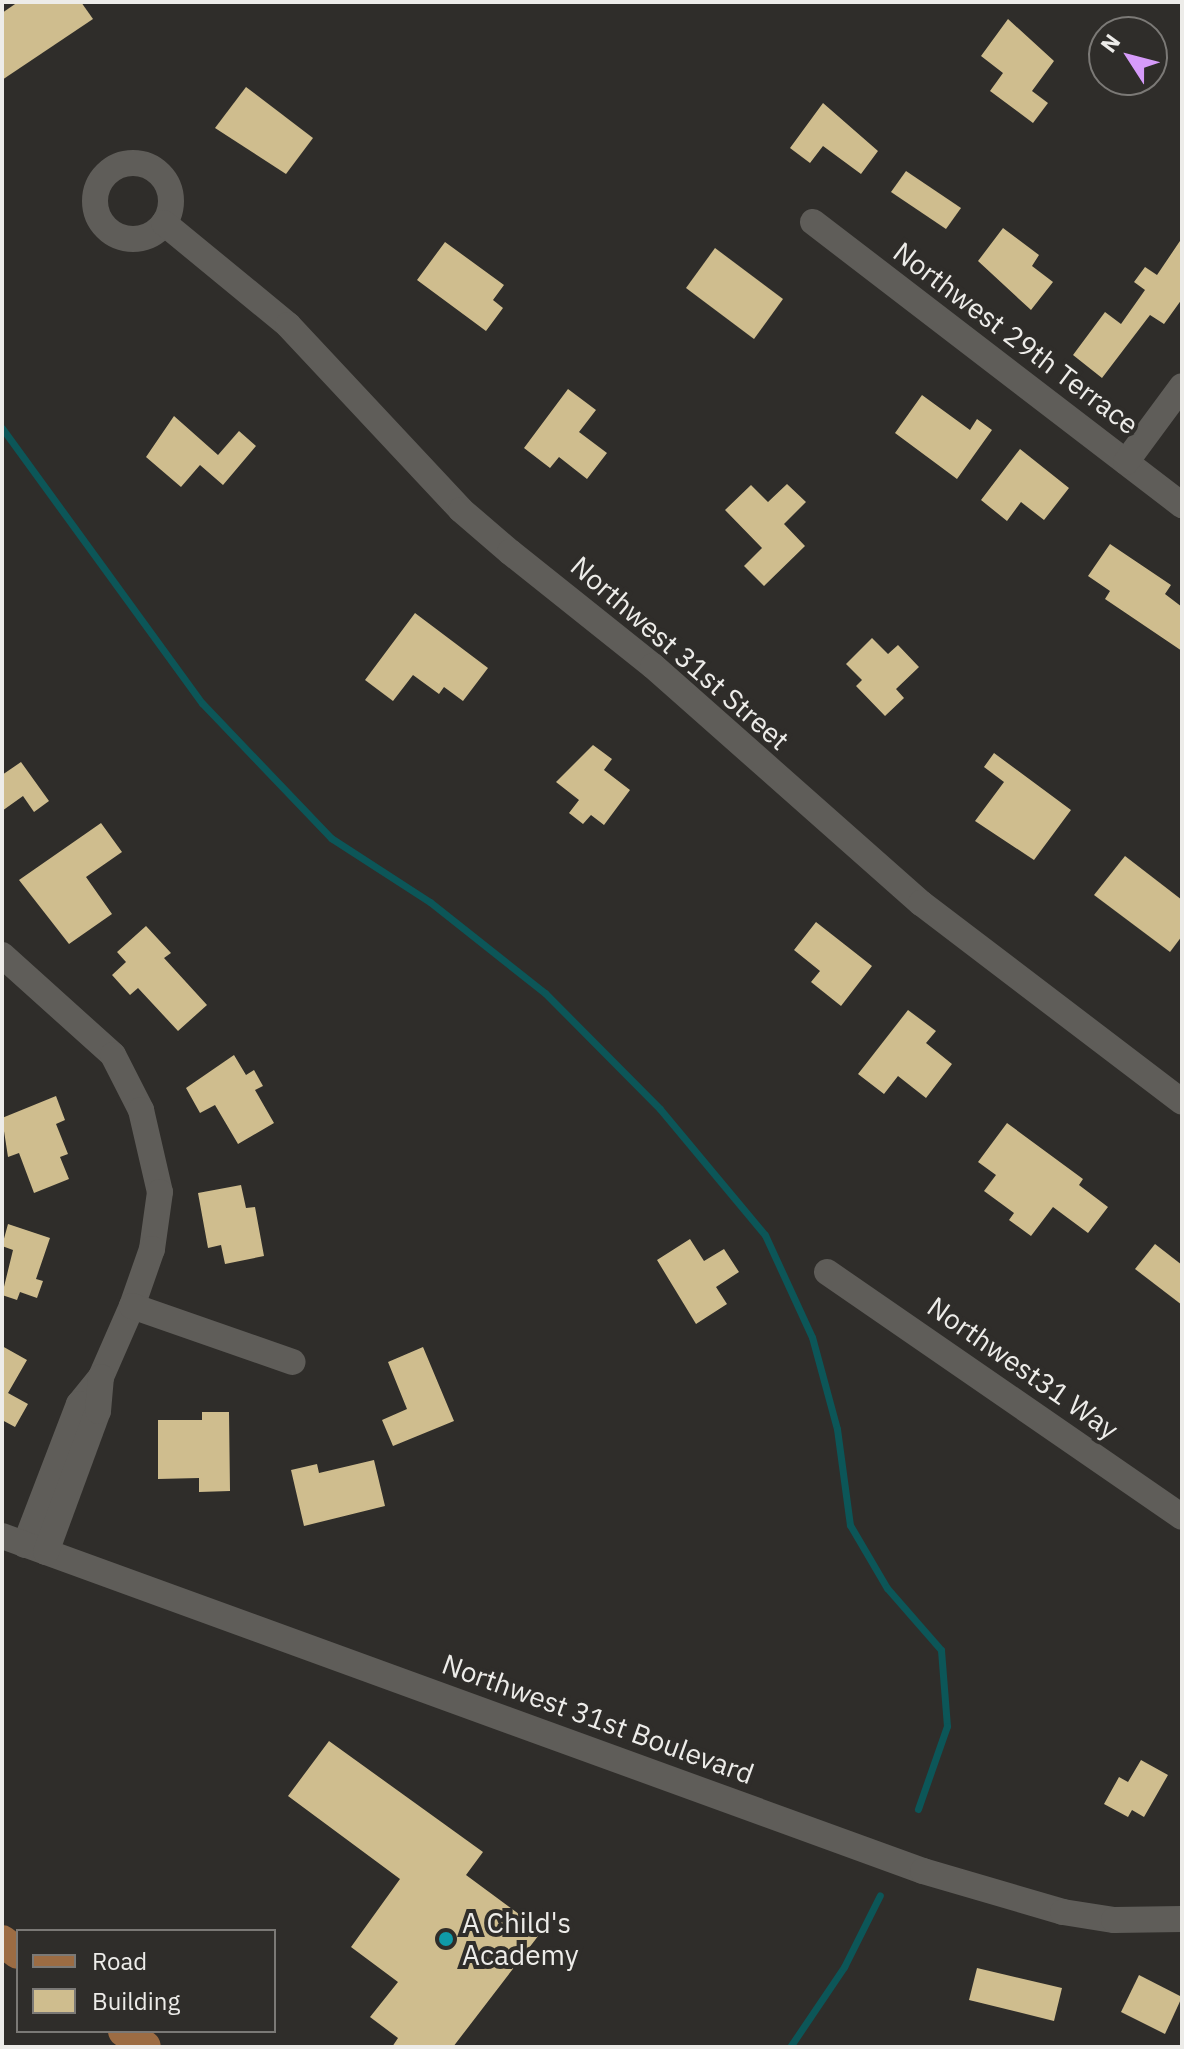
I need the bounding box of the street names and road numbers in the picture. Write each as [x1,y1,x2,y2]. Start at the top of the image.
street label: Northwest 29th Terrace [887,235,1145,441]
street label: Northwest 31st Street [564,549,796,757]
street label: Northwest31 Way [921,1290,1125,1446]
street label: Northwest 31st Boulevard [438,1647,758,1791]

